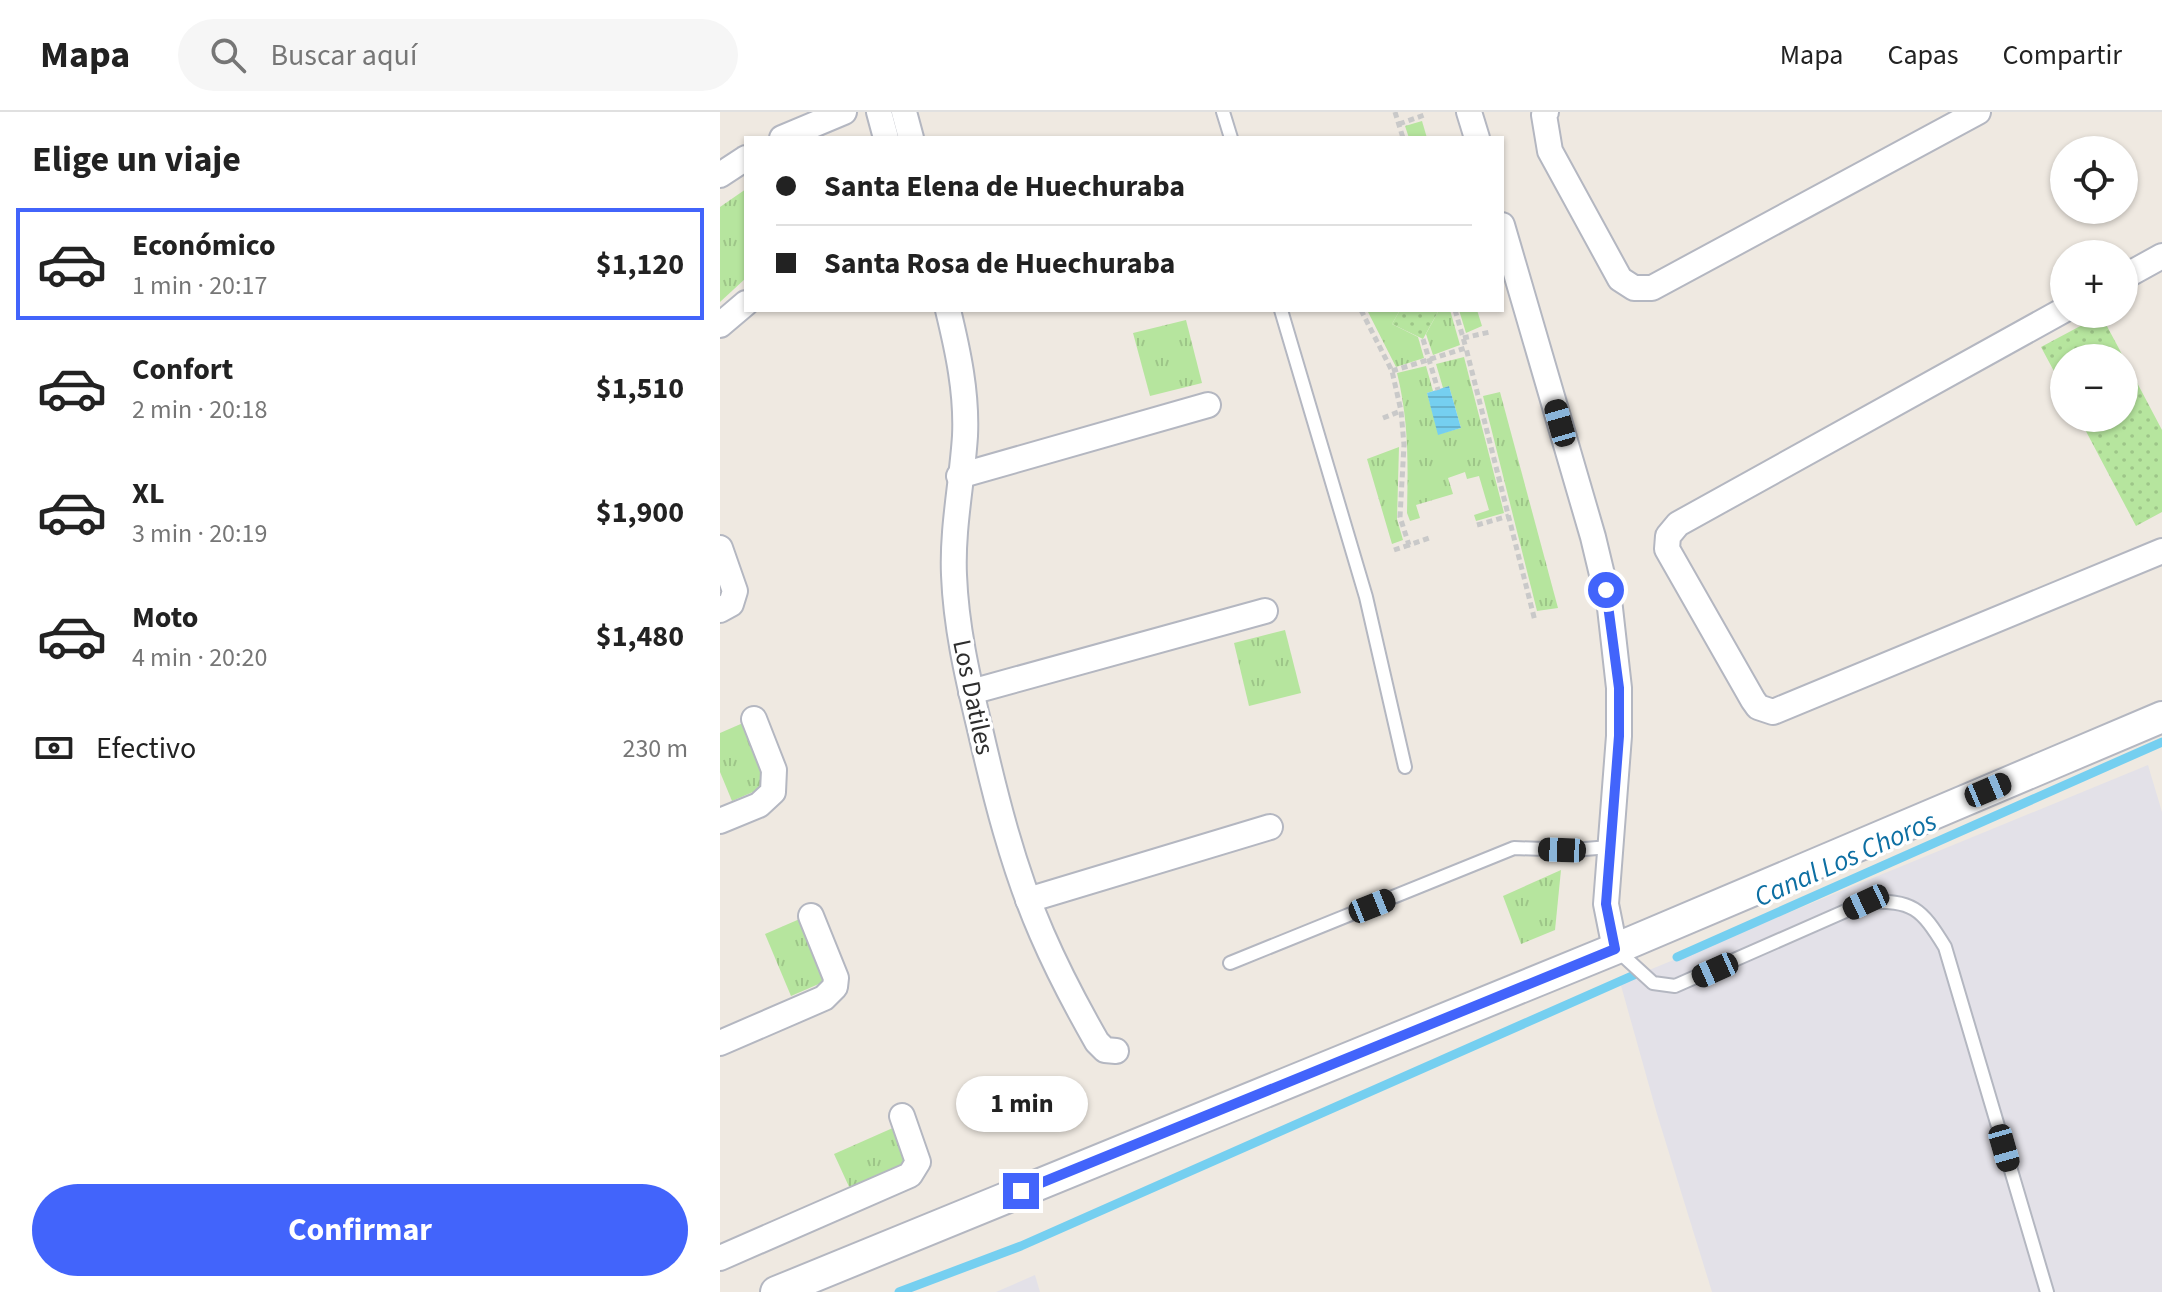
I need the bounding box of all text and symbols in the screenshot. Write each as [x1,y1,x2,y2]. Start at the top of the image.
search box [178,19,738,91]
text: Mapa [40,28,130,82]
icon: search [206,33,250,77]
text: Buscar aquí [270,34,417,77]
text: Mapa [1780,35,1843,75]
text: Capas [1887,35,1959,75]
text: Compartir [2003,35,2122,75]
text: Elige un viaje [32,134,241,185]
map controls [2050,136,2138,432]
button: locate [2050,136,2138,224]
text: Santa Elena de Huechuraba [824,165,1185,208]
text: Económico [132,224,276,267]
icon: car [36,228,108,300]
button: + [2050,240,2138,328]
text: Santa Rosa de Huechuraba [824,242,1175,285]
text: $1,120 [596,243,684,286]
text: 1 min · 20:17 [132,267,267,304]
button: − [2050,344,2138,432]
text: Confort [132,348,233,391]
icon: car [36,352,108,424]
text: $1,510 [596,367,684,410]
text: 2 min · 20:18 [132,391,267,428]
car [1542,397,1578,449]
text: XL [132,472,165,515]
icon: car [36,476,108,548]
text: $1,900 [596,491,684,534]
text: 3 min · 20:19 [132,515,267,552]
route start [1588,572,1624,608]
text: Moto [132,596,198,639]
icon: car [36,600,108,672]
text: $1,480 [596,615,684,658]
street label: Los Datiles [943,636,1004,758]
text: 4 min · 20:20 [132,639,267,676]
icon: cash [32,726,76,770]
text: Efectivo [96,727,196,770]
text: 230 m [622,730,688,767]
car [1961,770,2015,810]
water label: Canal Los Choros [1748,801,1943,917]
car [1538,837,1586,863]
car [1839,881,1893,923]
car [1345,886,1399,926]
car [1688,949,1742,991]
callout: 1 min [955,1075,1087,1131]
text: 1 min [990,1085,1054,1122]
car [1986,1122,2022,1174]
route end [1003,1173,1039,1209]
button: Confirmar [32,1184,688,1276]

